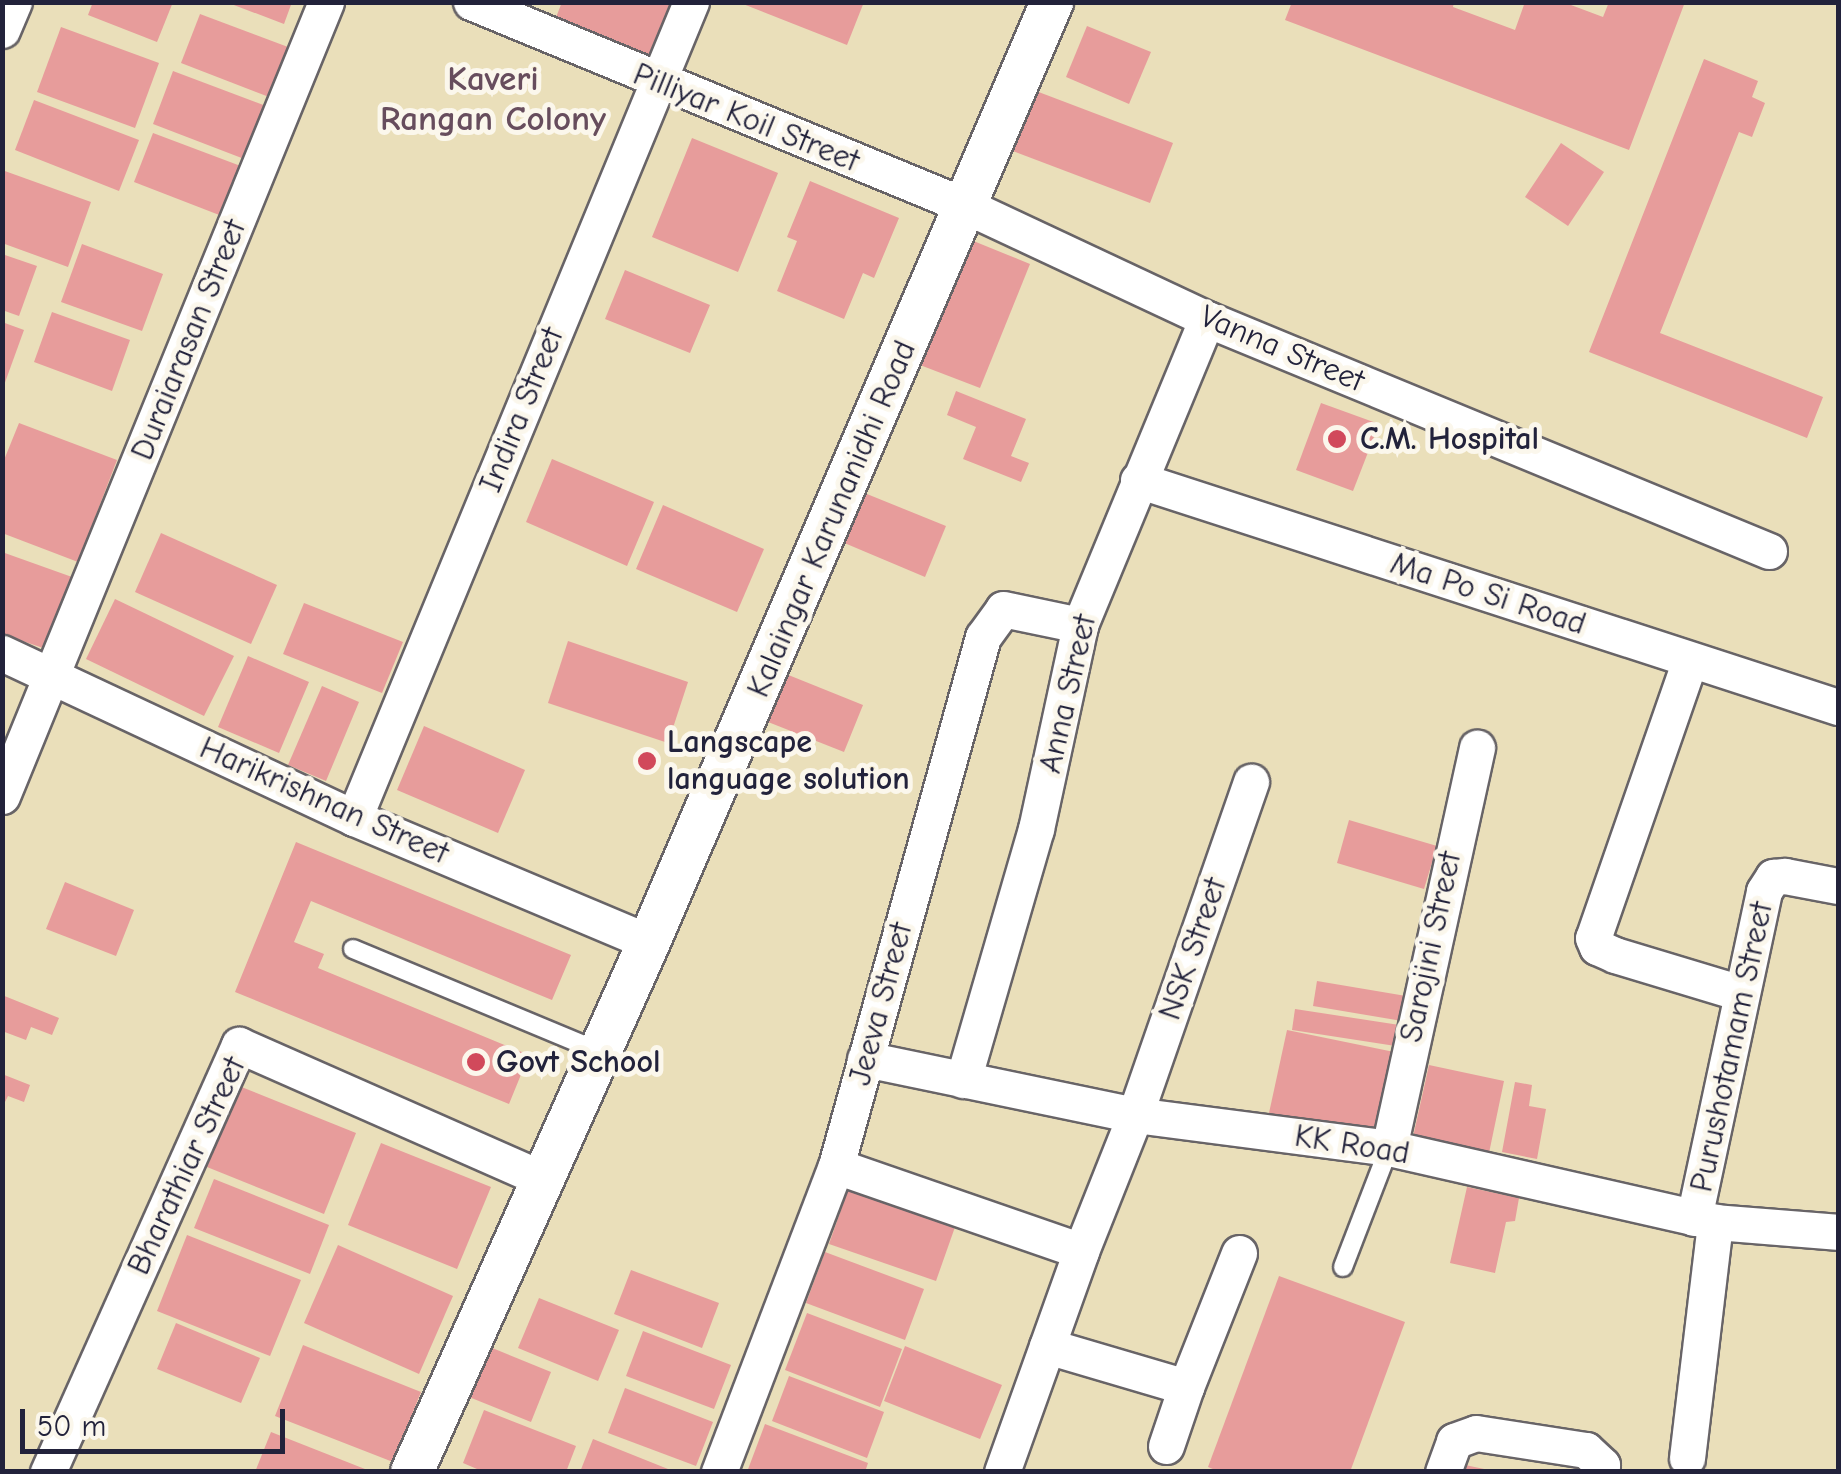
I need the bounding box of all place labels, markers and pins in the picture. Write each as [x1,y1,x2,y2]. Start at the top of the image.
place label: C.M. Hospital [1360,420,1539,458]
marker: C.M. Hospital [1324,426,1350,452]
place label: Langscape language solution [667,724,910,799]
marker: Langscape language solution [636,750,658,772]
place label: Govt School [496,1043,661,1081]
marker: Govt School [465,1051,487,1073]

